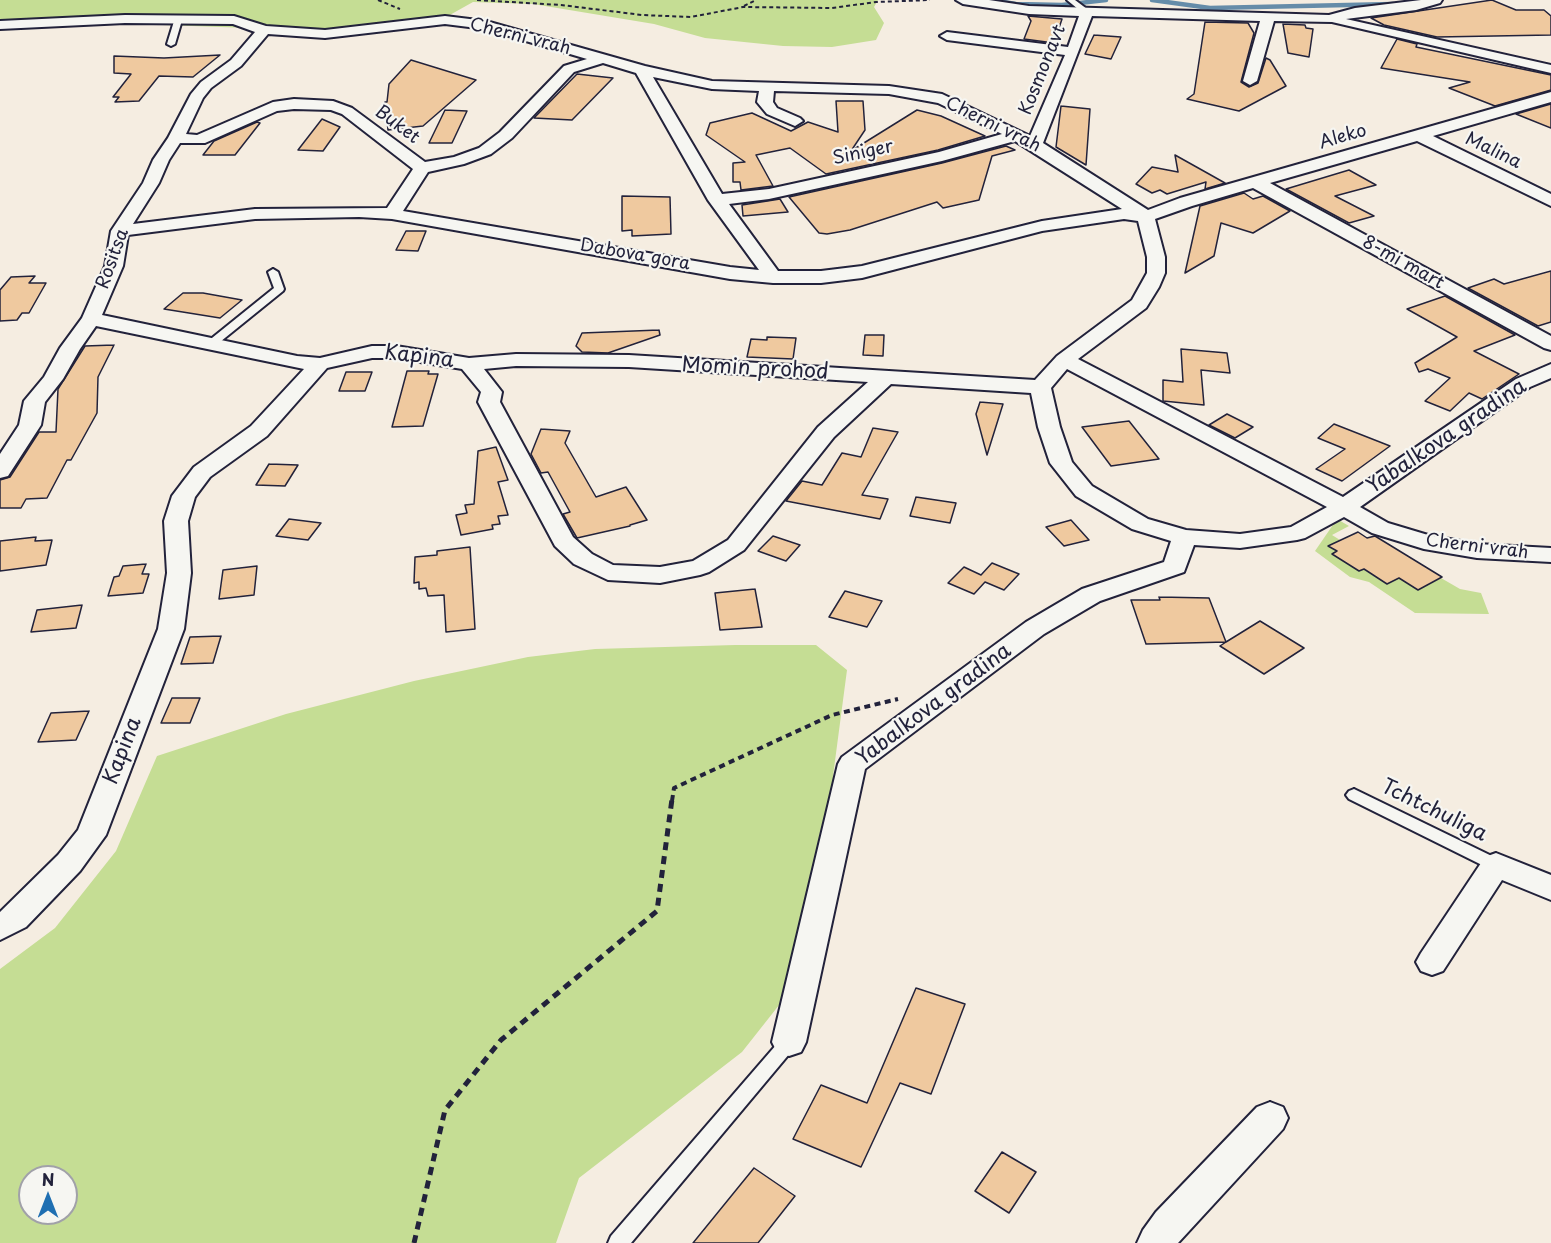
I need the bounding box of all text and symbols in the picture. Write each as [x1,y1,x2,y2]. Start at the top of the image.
street label: Cherni vrah [467,14,573,60]
street label: Kosmonavt [1015,22,1071,118]
street label: Cherni vrah [942,93,1044,157]
street label: Buket [370,101,424,149]
street label: Aleko [1317,120,1369,154]
street label: Malina [1461,128,1525,174]
street label: Siniger [831,136,895,170]
street label: Rositsa [92,226,134,292]
street label: 8-mi mart [1358,232,1448,294]
street label: Dabova gora [578,235,692,275]
street label: Kapina [383,340,455,374]
street label: Momin prohod [681,353,829,385]
street label: Yabalkova gradina [1362,374,1532,500]
street label: Cherni vrah [1424,530,1530,564]
street label: Yabalkova gradina [852,639,1016,771]
street label: Kapina [99,714,147,788]
street label: Tchtchuliga [1377,775,1491,847]
north arrow [18,1165,78,1225]
text: N [42,1167,54,1191]

